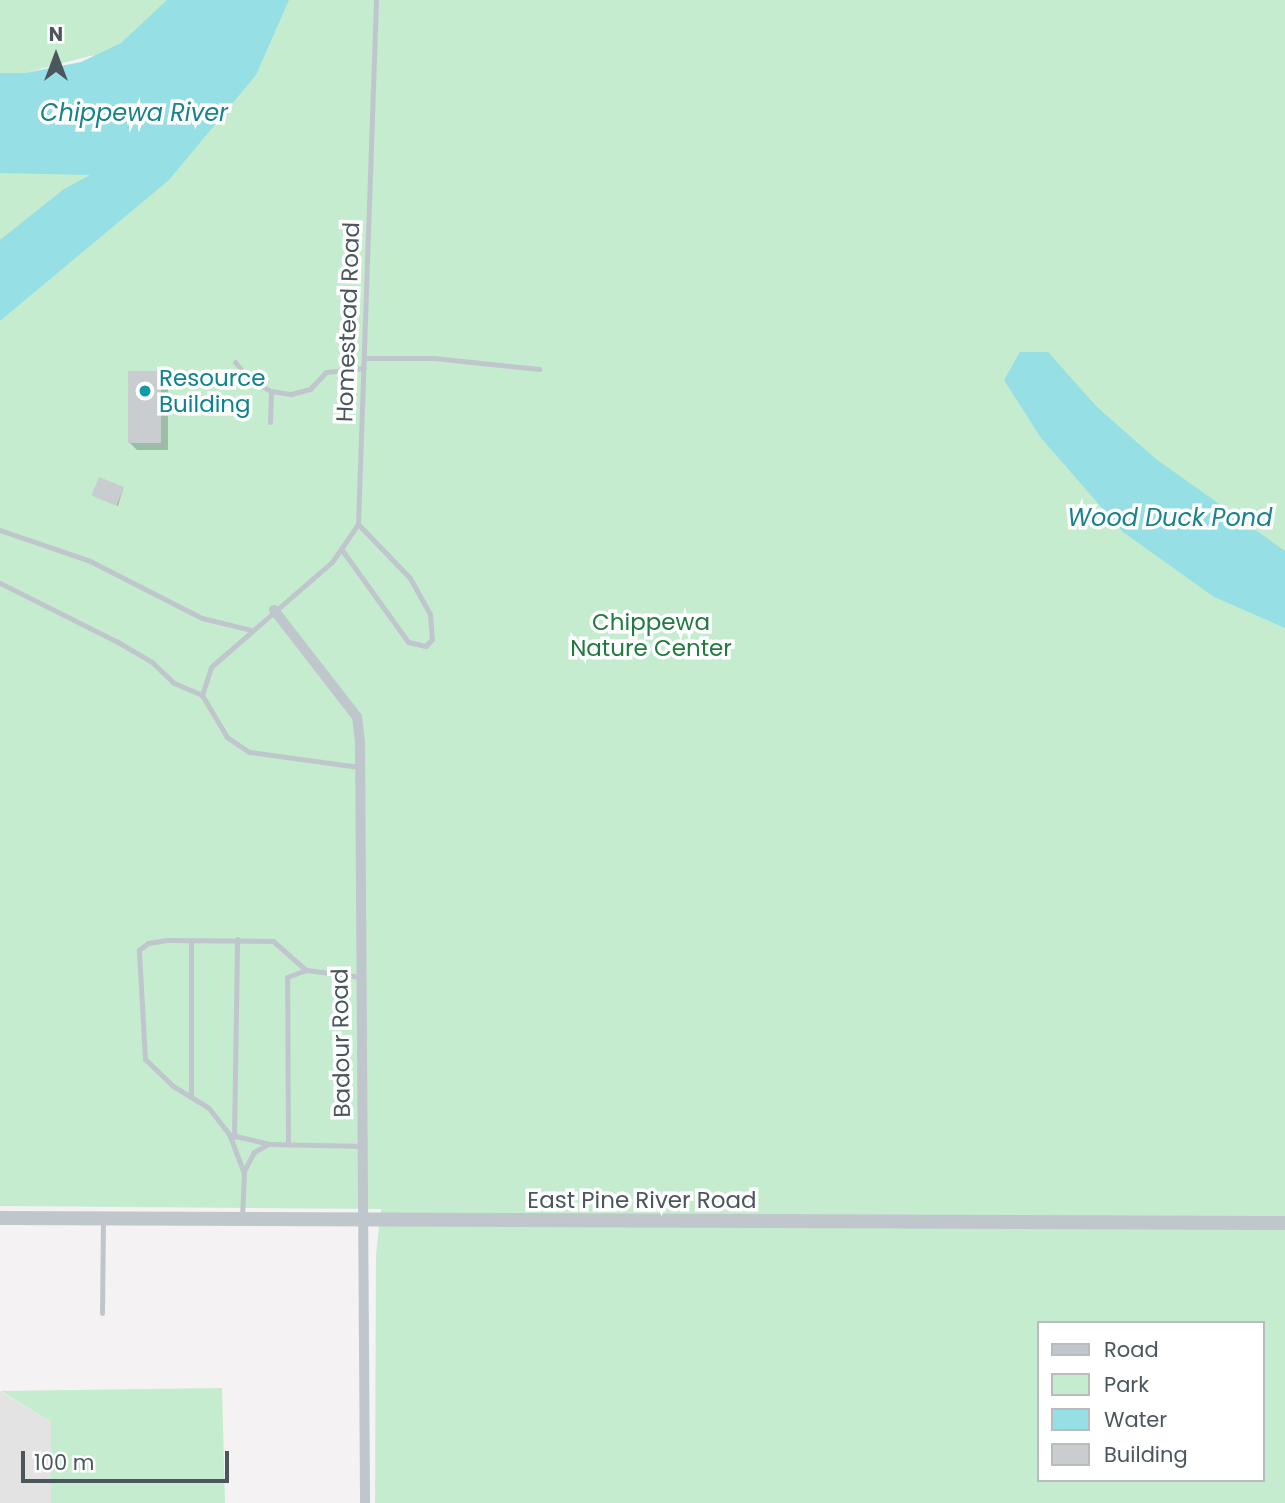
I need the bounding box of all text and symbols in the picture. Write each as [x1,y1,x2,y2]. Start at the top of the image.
north arrow [21,21,91,91]
text: N [49,21,63,48]
water label: Chippewa River [40,99,228,127]
street label: Homestead Road [331,221,365,423]
place label: Resource Building [159,364,265,418]
marker: Resource Building [137,383,153,399]
water label: Wood Duck Pond [1068,504,1272,532]
park label: Chippewa Nature Center [570,608,732,662]
street label: Badour Road [326,968,356,1118]
street label: East Pine River Road [527,1186,757,1214]
legend [1036,1321,1264,1482]
text: Road [1104,1335,1159,1364]
text: Park [1104,1370,1149,1399]
text: Water [1104,1405,1167,1434]
scale bar [24,1436,233,1480]
text: Building [1104,1440,1188,1469]
text: 100 m [34,1448,94,1477]

